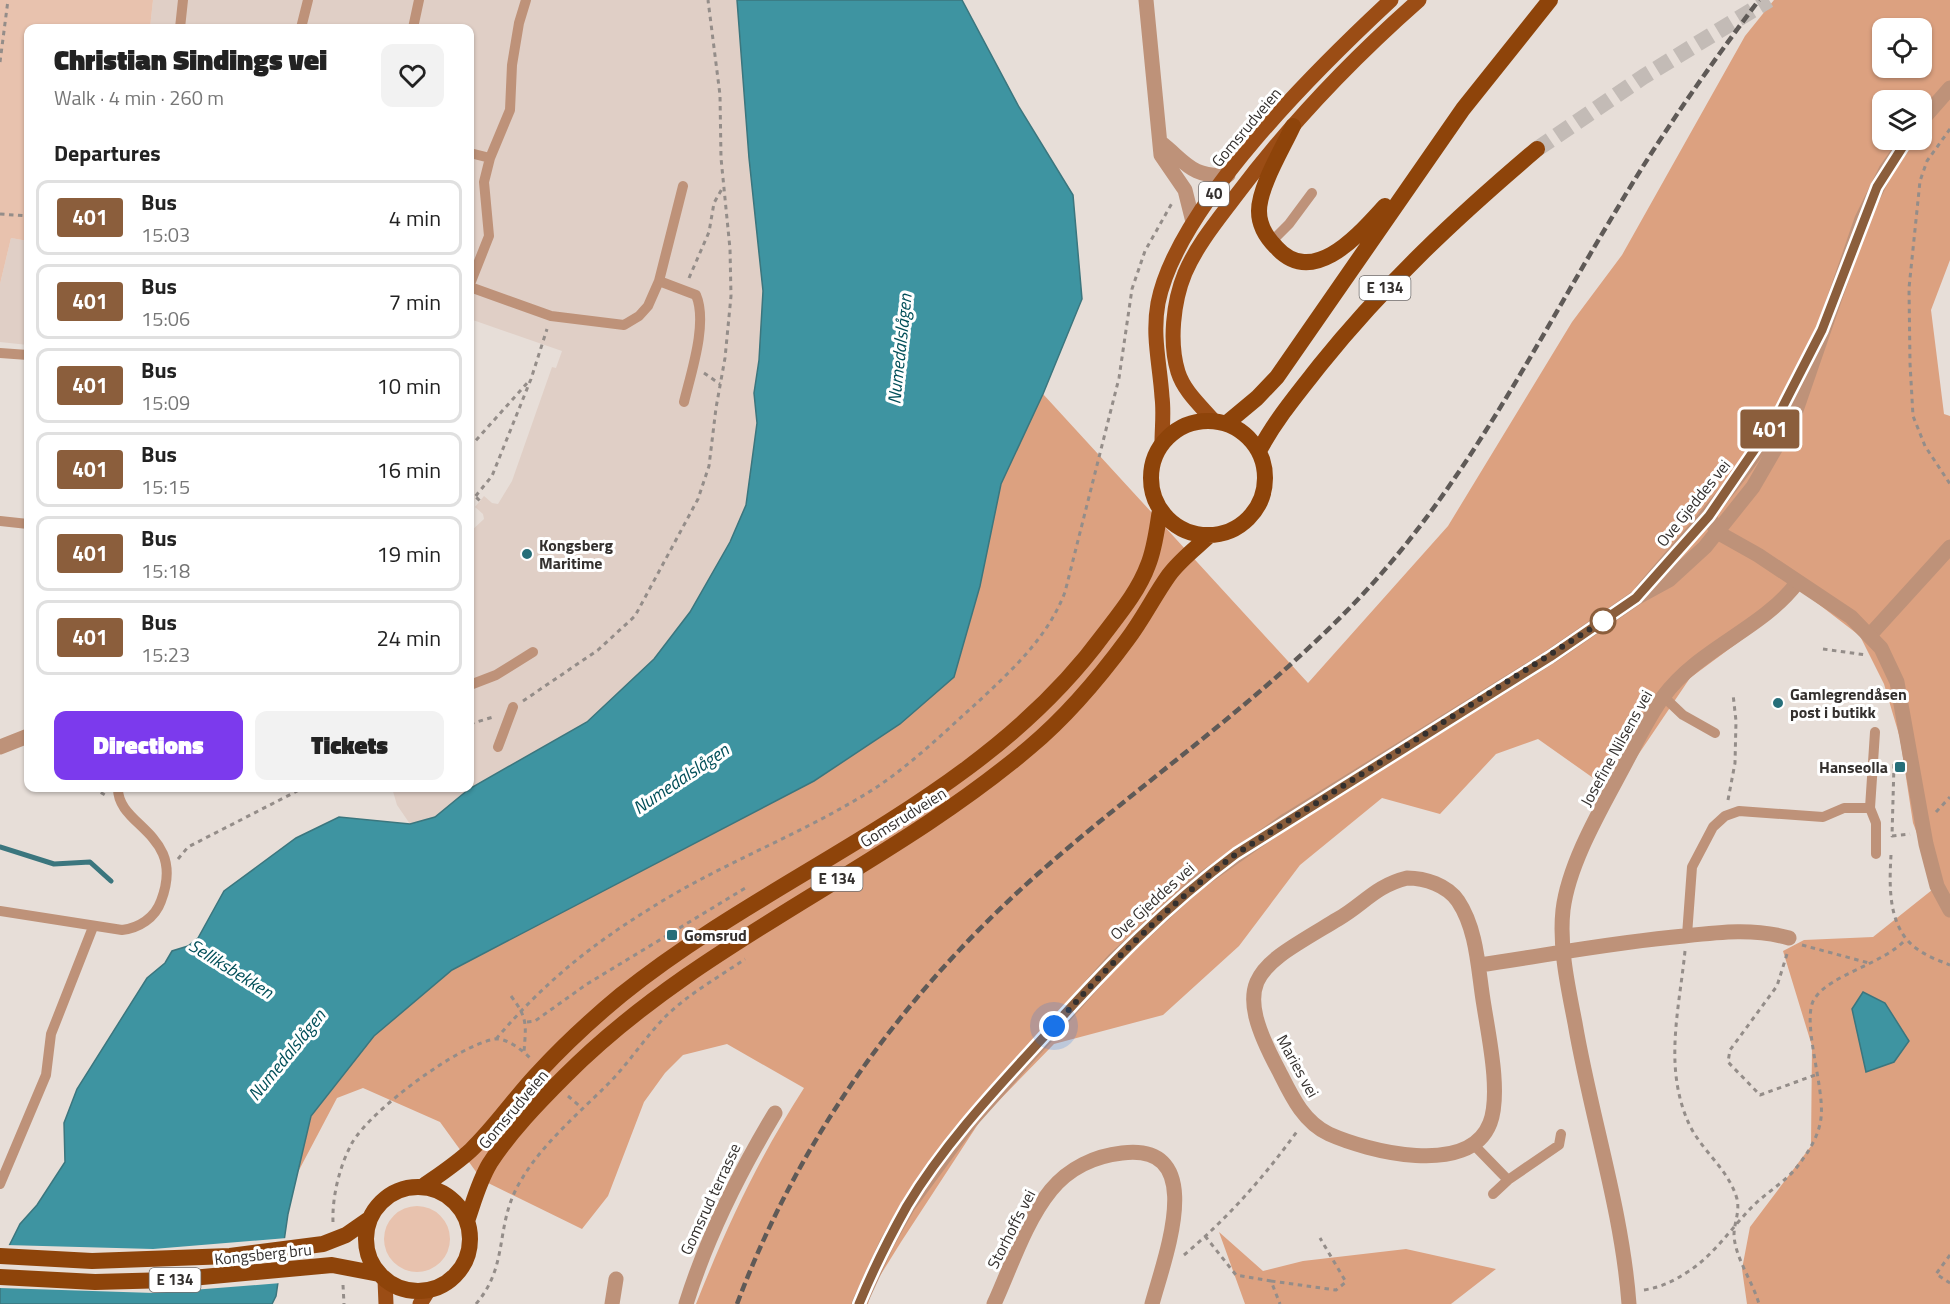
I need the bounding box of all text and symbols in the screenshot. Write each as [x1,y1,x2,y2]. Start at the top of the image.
map controls [1872,18,1932,150]
button: locate [1872,18,1932,78]
text: Christian Sindings vei [54,38,327,81]
button: heart [381,44,444,107]
text: Walk · 4 min · 260 m [54,82,224,113]
street label: Gomsrudveien [1205,82,1287,172]
button: layers [1872,90,1932,150]
text: Departures [54,136,161,170]
road number: 40 [1199,182,1229,206]
text: Bus [141,185,177,219]
text: 401 [72,201,108,233]
text: 4 min [389,201,441,235]
text: 15:03 [141,219,190,250]
text: Bus [141,269,177,303]
road number: E 134 [1360,276,1410,300]
text: 401 [72,285,108,317]
text: 7 min [389,285,441,319]
water label: Numedalslågen [880,291,919,405]
text: 15:06 [141,303,190,334]
text: Bus [141,353,177,387]
text: 401 [72,369,108,401]
text: 10 min [376,369,441,403]
text: 15:09 [141,387,190,418]
line badge: 401 [1736,410,1804,448]
text: 401 [1752,413,1788,445]
text: Bus [141,437,177,471]
text: 401 [72,453,108,485]
text: 16 min [376,453,441,487]
street label: Ove Gjeddes vei [1650,454,1736,552]
text: 15:15 [141,471,190,502]
text: Bus [141,521,177,555]
place label: Kongsberg Maritime [539,533,613,575]
text: 401 [72,537,108,569]
text: 19 min [376,537,441,571]
marker: Kongsberg Maritime [520,547,534,561]
text: 15:18 [141,555,190,586]
text: Bus [141,605,177,639]
unlabelled marker [1590,608,1616,634]
text: 401 [72,621,108,653]
text: 24 min [376,621,441,655]
text: 15:23 [141,639,190,670]
place label: Gamlegrendåsen post i butikk [1790,682,1907,724]
street label: Josefine Nilsens vei [1574,685,1658,811]
marker: Gamlegrendåsen post i butikk [1771,696,1785,710]
button: Directions [54,711,243,780]
button: Tickets [255,711,444,780]
water label: Numedalslågen [627,736,735,821]
place label: Hanseolla [1819,755,1888,779]
marker: Hanseolla [1893,760,1907,774]
street label: Gomsrudveien [855,781,951,853]
street label: Ove Gjeddes vei [1104,857,1200,945]
road number: E 134 [812,867,862,891]
place label: Gomsrud [684,923,747,947]
marker: Gomsrud [665,928,679,942]
water label: Selliksbekken [184,932,279,1006]
water label: Numedalslågen [241,1002,333,1106]
your location [1039,1011,1069,1041]
street label: Maries vei [1271,1030,1325,1102]
street label: Gomsrudveien [472,1064,554,1154]
street label: Gomsrud terrasse [674,1139,746,1259]
street label: Storhoffs vei [981,1185,1041,1273]
street label: Kongsberg bru [213,1237,313,1271]
road number: E 134 [150,1268,201,1292]

